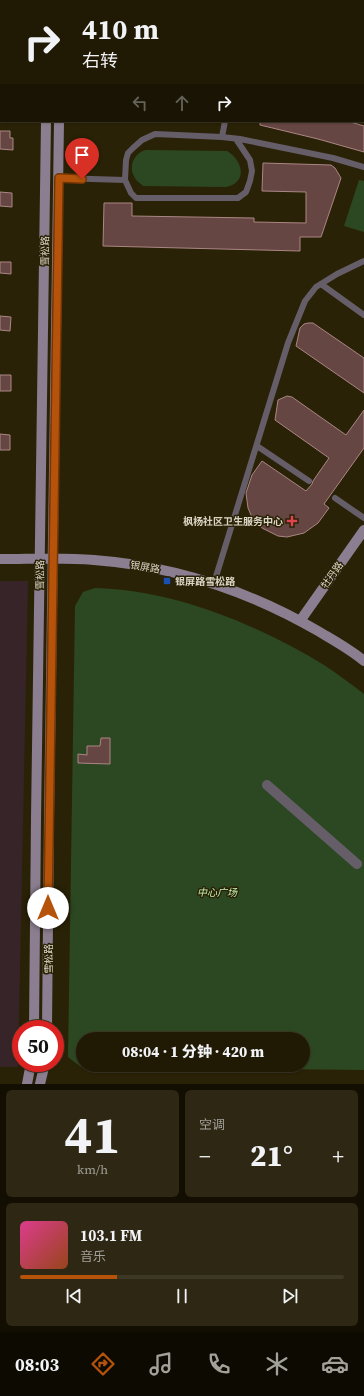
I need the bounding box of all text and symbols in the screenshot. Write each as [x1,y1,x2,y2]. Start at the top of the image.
text: 410 m [82,10,159,48]
icon: right [16,16,68,68]
text: 右转 [82,48,118,73]
icon: left [129,92,151,114]
icon: ahead [171,92,193,114]
icon: right [213,92,235,114]
pin [65,138,99,179]
icon: arrive [71,144,93,166]
street label: 雪松路 [38,236,52,266]
place label: 枫杨社区卫生服务中心 [183,515,283,528]
marker: 枫杨社区卫生服务中心 [286,515,298,527]
street label: 银屏路 [129,558,161,576]
street label: 牡丹路 [318,559,346,591]
street label: 雪松路 [33,560,47,590]
place label: 银屏路雪松路 [175,575,236,588]
marker: 银屏路雪松路 [162,576,172,586]
park label: 中心广场 [197,886,238,899]
position arrow [27,887,69,929]
street label: 雪松路 [42,944,55,974]
speed limit sign: 50 [12,1020,64,1072]
text: 08:04 · 1 分钟 · 420 m [122,1041,264,1062]
text: 41 [64,1099,121,1170]
text: 空调 [199,1116,225,1133]
text: 21° [250,1135,293,1176]
text: − [199,1141,211,1171]
text: + [332,1141,344,1171]
text: km/h [77,1161,108,1178]
text: 103.1 FM [80,1225,142,1246]
text: 音乐 [80,1248,106,1265]
icon: previous [63,1285,85,1307]
icon: pause [171,1285,193,1307]
icon: next [279,1285,301,1307]
icon: directions [89,1350,117,1378]
icon: music [147,1350,175,1378]
icon: phone [205,1350,233,1378]
icon: climate [263,1350,291,1378]
icon: car [321,1350,349,1378]
text: 08:03 [15,1352,59,1377]

